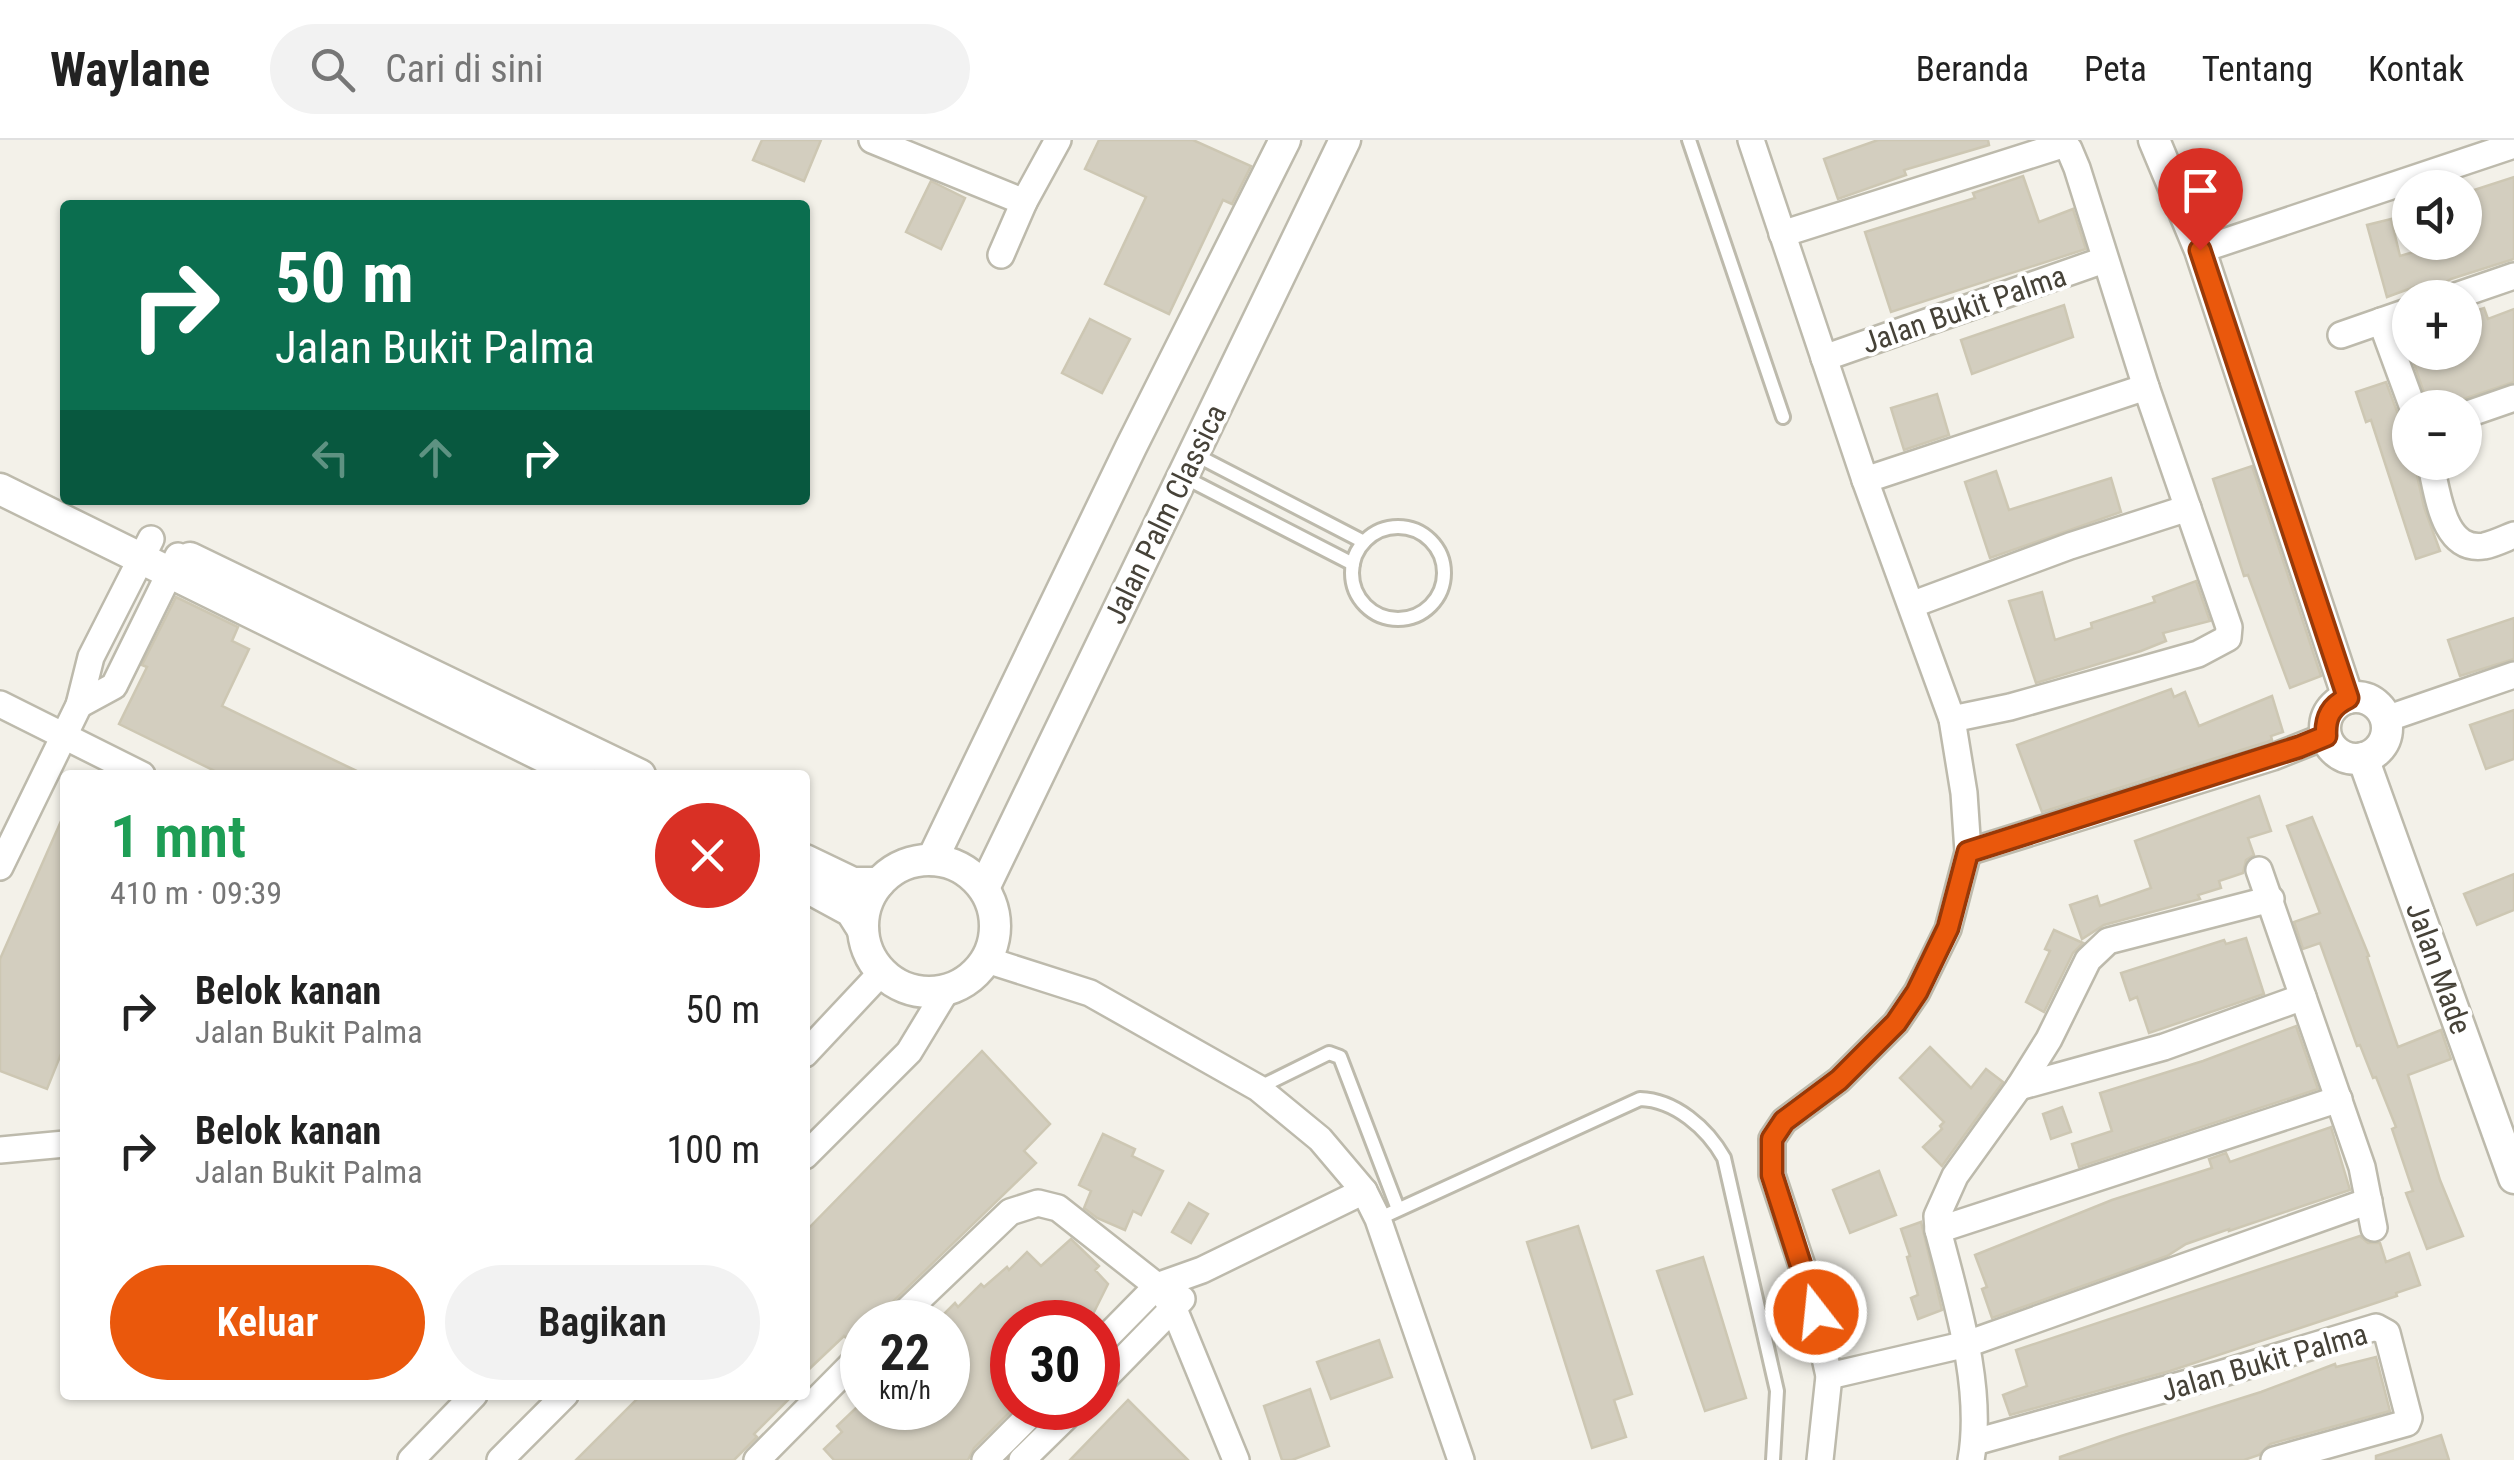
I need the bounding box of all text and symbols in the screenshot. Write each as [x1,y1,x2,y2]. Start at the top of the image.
search box [270,24,970,114]
text: Waylane [50,41,210,98]
icon: search [305,42,360,97]
text: Cari di sini [385,47,543,91]
text: Beranda [1916,49,2029,90]
text: Peta [2084,49,2147,90]
text: Tentang [2202,49,2313,90]
text: Kontak [2368,49,2464,90]
pin [2158,148,2243,251]
icon: arrive [2173,163,2228,218]
map controls [2392,170,2482,480]
button: sound [2392,170,2482,260]
text: 50 m [275,237,414,319]
icon: right [110,240,240,370]
street label: Jalan Bukit Palma [1857,258,2071,360]
button: + [2392,280,2482,370]
text: Jalan Bukit Palma [275,321,595,374]
button: − [2392,390,2482,480]
street label: Jalan Palm Classica [1097,399,1233,629]
icon: left [303,430,358,485]
icon: ahead [408,430,463,485]
icon: right [513,430,568,485]
text: 1 mnt [110,801,246,872]
button: close [655,803,760,908]
text: 410 m · 09:39 [110,874,282,912]
street label: Jalan Made [2399,897,2479,1039]
text: Belok kanan [195,969,381,1013]
icon: right [110,983,165,1038]
text: 50 m [685,988,760,1032]
text: Jalan Bukit Palma [195,1013,422,1051]
text: Belok kanan [195,1109,381,1153]
icon: right [110,1123,165,1178]
text: 100 m [666,1128,760,1172]
text: Jalan Bukit Palma [195,1153,422,1191]
position arrow [1764,1260,1868,1364]
button: Keluar [110,1265,425,1380]
button: Bagikan [445,1265,760,1380]
speed limit sign: 30 [990,1300,1120,1430]
street label: Jalan Bukit Palma [2157,1316,2371,1408]
text: 22 [880,1324,930,1382]
text: km/h [879,1376,931,1405]

